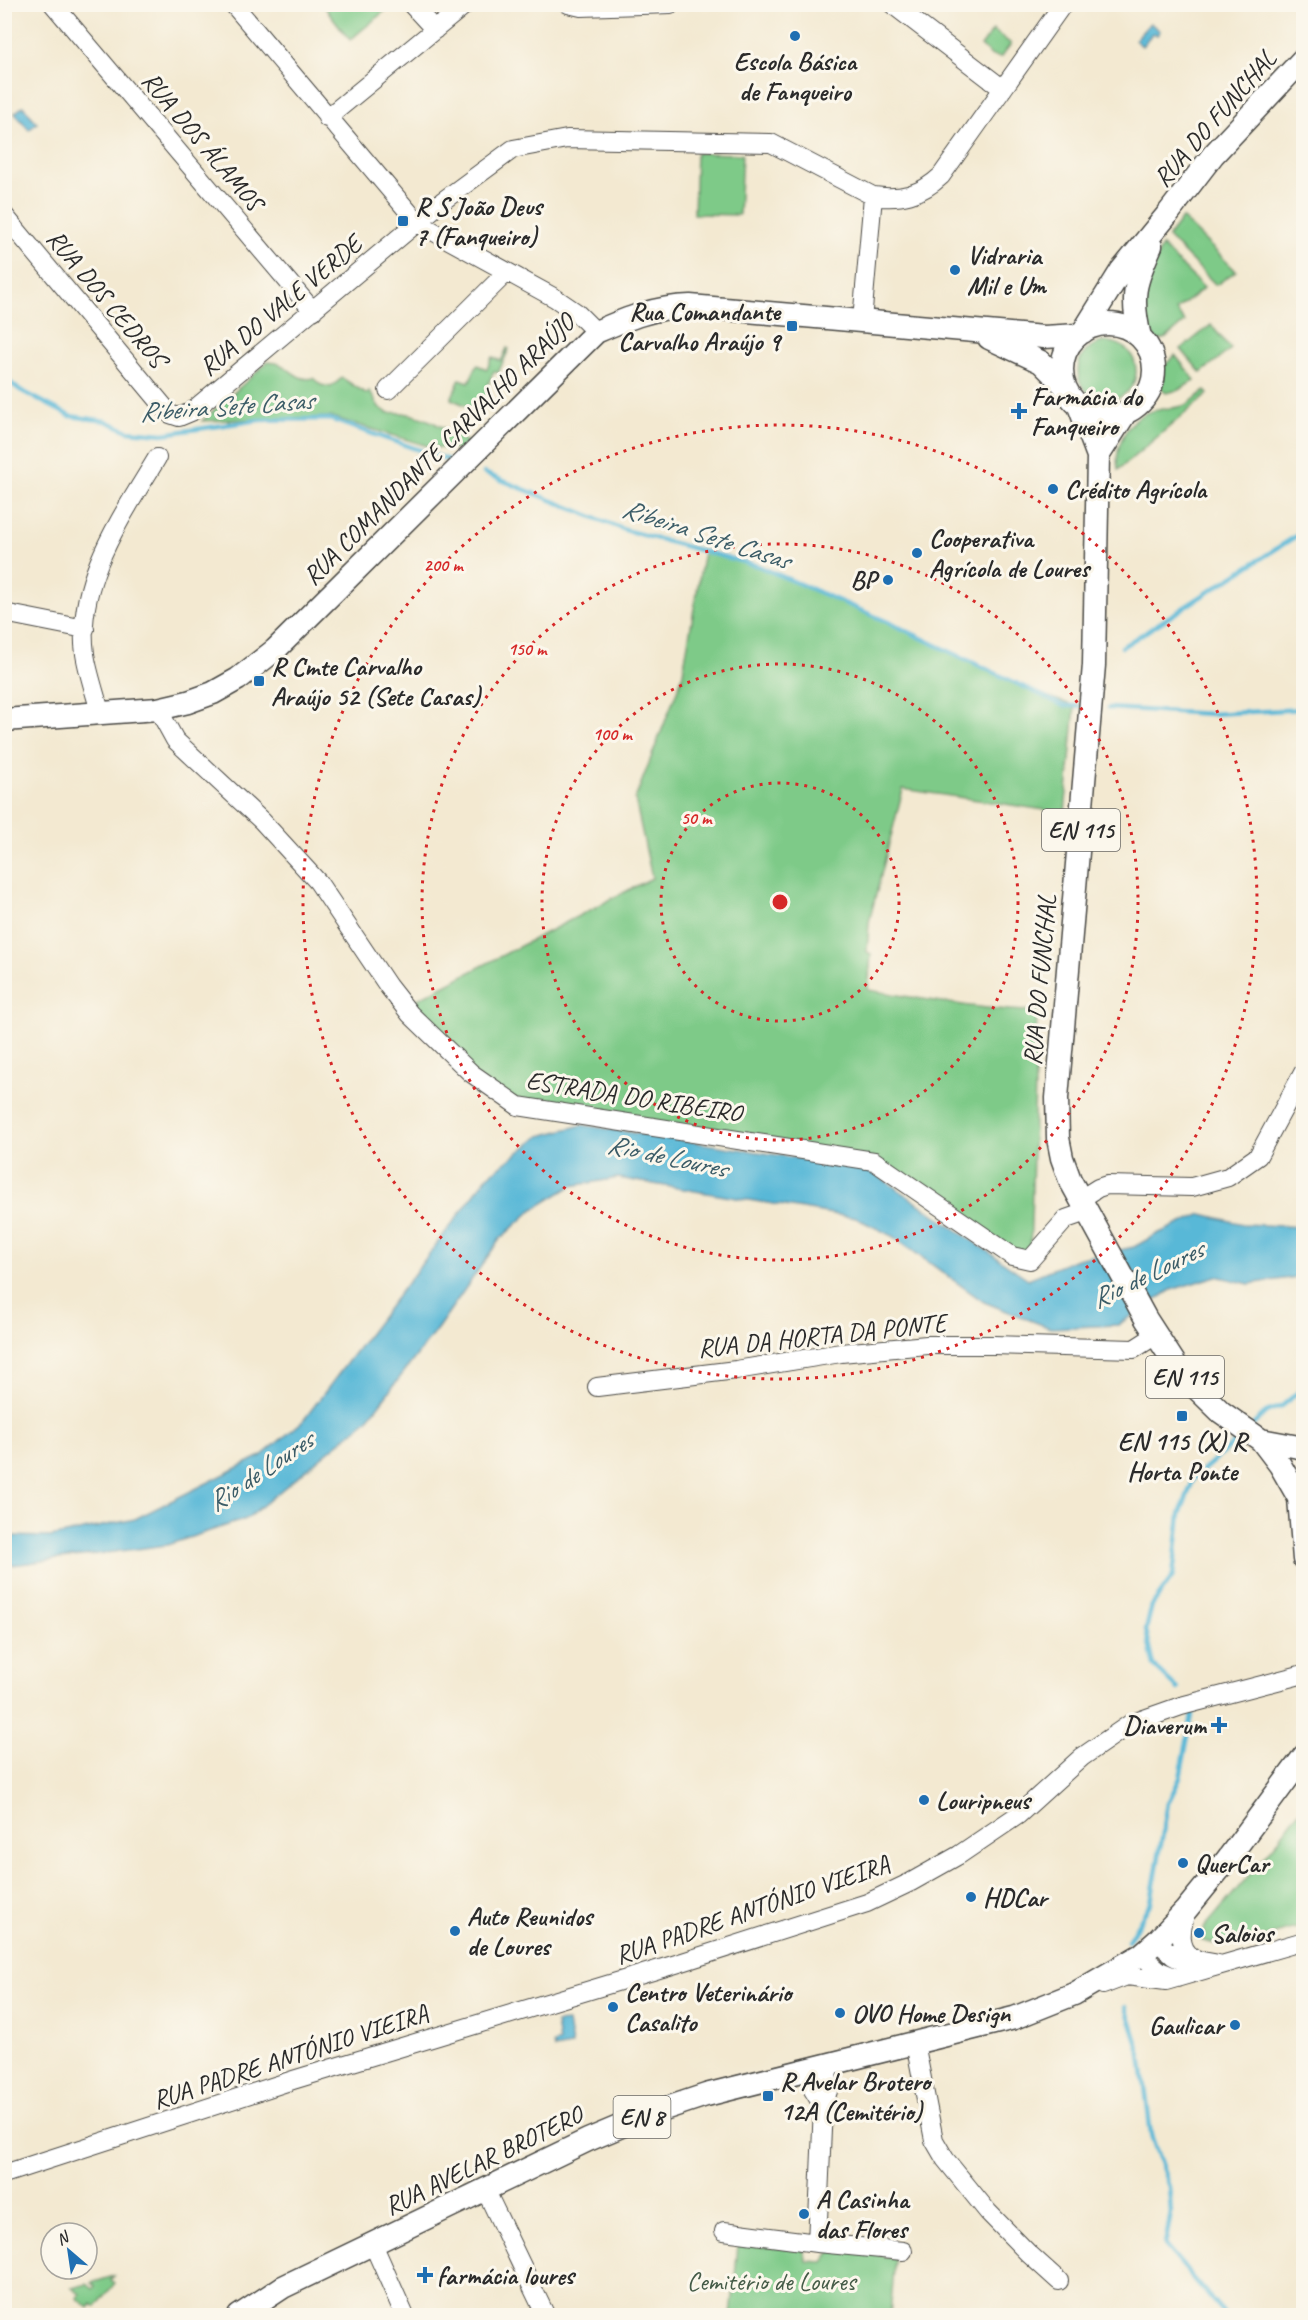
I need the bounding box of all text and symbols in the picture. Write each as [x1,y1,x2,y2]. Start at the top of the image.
marker: Escola Básica de Fanqueiro [788,29,802,43]
street label: RUA DO FUNCHAL [1146,42,1284,194]
place label: Escola Básica de Fanqueiro [734,45,859,108]
street label: RUA DOS ÁLAMOS [135,65,273,221]
place label: R S João Deus 7 (Fanqueiro) [415,190,545,253]
marker: R S João Deus 7 (Fanqueiro) [396,214,410,228]
street label: RUA DOS CEDROS [39,223,177,378]
street label: RUA DO VALE VERDE [192,226,371,383]
place label: Vidraria Mil e Um [967,239,1048,302]
marker: Vidraria Mil e Um [948,263,962,277]
place label: Rua Comandante Carvalho Araújo 9 [618,295,783,358]
street label: RUA COMANDANTE CARVALHO ARAÚJO [295,304,583,592]
marker: Rua Comandante Carvalho Araújo 9 [785,319,799,333]
place label: Farmácia do Fanqueiro [1031,380,1144,443]
water label: Ribeira Sete Casas [138,383,318,429]
marker: Farmácia do Fanqueiro [1012,404,1026,418]
place label: Crédito Agrícola [1065,473,1209,506]
marker: Crédito Agrícola [1046,482,1060,496]
water label: Ribeira Sete Casas [618,491,798,578]
place label: Cooperativa Agrícola de Loures [929,522,1092,585]
marker: Cooperativa Agrícola de Loures [910,546,924,560]
text: 200 m [424,554,464,576]
place label: BP [850,564,880,597]
marker: BP [881,573,895,587]
text: 150 m [508,638,548,660]
place label: R Cmte Carvalho Araújo 52 (Sete Casas) [271,650,483,713]
marker: R Cmte Carvalho Araújo 52 (Sete Casas) [252,674,266,688]
text: 100 m [593,723,633,745]
text: 50 m [681,807,713,829]
road number: EN 115 [1042,809,1120,851]
centre of rings [770,892,790,912]
street label: RUA DO FUNCHAL [1016,892,1063,1067]
street label: ESTRADA DO RIBEIRO [524,1063,747,1130]
water label: Rio de Loures [605,1127,734,1186]
water label: Rio de Loures [1086,1230,1213,1316]
street label: RUA DA HORTA DA PONTE [696,1306,952,1365]
road number: EN 115 [1146,1356,1224,1398]
marker: EN 115 (X) R Horta Ponte [1175,1409,1189,1423]
water label: Rio de Loures [201,1421,323,1519]
place label: EN 115 (X) R Horta Ponte [1118,1425,1250,1488]
place label: Diaverum [1124,1709,1207,1742]
marker: Diaverum [1210,1716,1228,1734]
place label: Louripneus [936,1784,1033,1817]
marker: Louripneus [917,1793,931,1807]
street label: RUA PADRE ANTÓNIO VIEIRA [611,1847,895,1972]
place label: QuerCar [1195,1847,1271,1880]
marker: QuerCar [1176,1856,1190,1870]
place label: HDCar [983,1881,1050,1914]
marker: HDCar [964,1890,978,1904]
place label: Auto Reunidos de Loures [467,1900,595,1963]
place label: Saloios [1211,1917,1276,1950]
marker: Auto Reunidos de Loures [448,1924,462,1938]
marker: Saloios [1192,1926,1206,1940]
place label: Centro Veterinário Casalito [625,1976,794,2039]
street label: RUA PADRE ANTÓNIO VIEIRA [148,1996,433,2117]
place label: OVO Home Design [852,1997,1011,2030]
marker: Centro Veterinário Casalito [606,2000,620,2014]
marker: OVO Home Design [833,2006,847,2020]
place label: Gaulicar [1149,2009,1226,2042]
marker: Gaulicar [1228,2018,1242,2032]
place label: R Avelar Brotero 12A (Cemitério) [780,2065,933,2128]
marker: R Avelar Brotero 12A (Cemitério) [761,2089,775,2103]
road number: EN 8 [614,2096,670,2138]
street label: RUA AVELAR BROTERO [379,2097,591,2223]
place label: A Casinha das Flores [816,2183,911,2246]
marker: A Casinha das Flores [797,2207,811,2221]
north arrow [39,2221,99,2281]
text: N [53,2226,74,2250]
place label: farmácia loures [437,2259,577,2292]
park label: Cemitério de Loures [687,2265,857,2298]
marker: farmácia loures [418,2268,432,2282]

